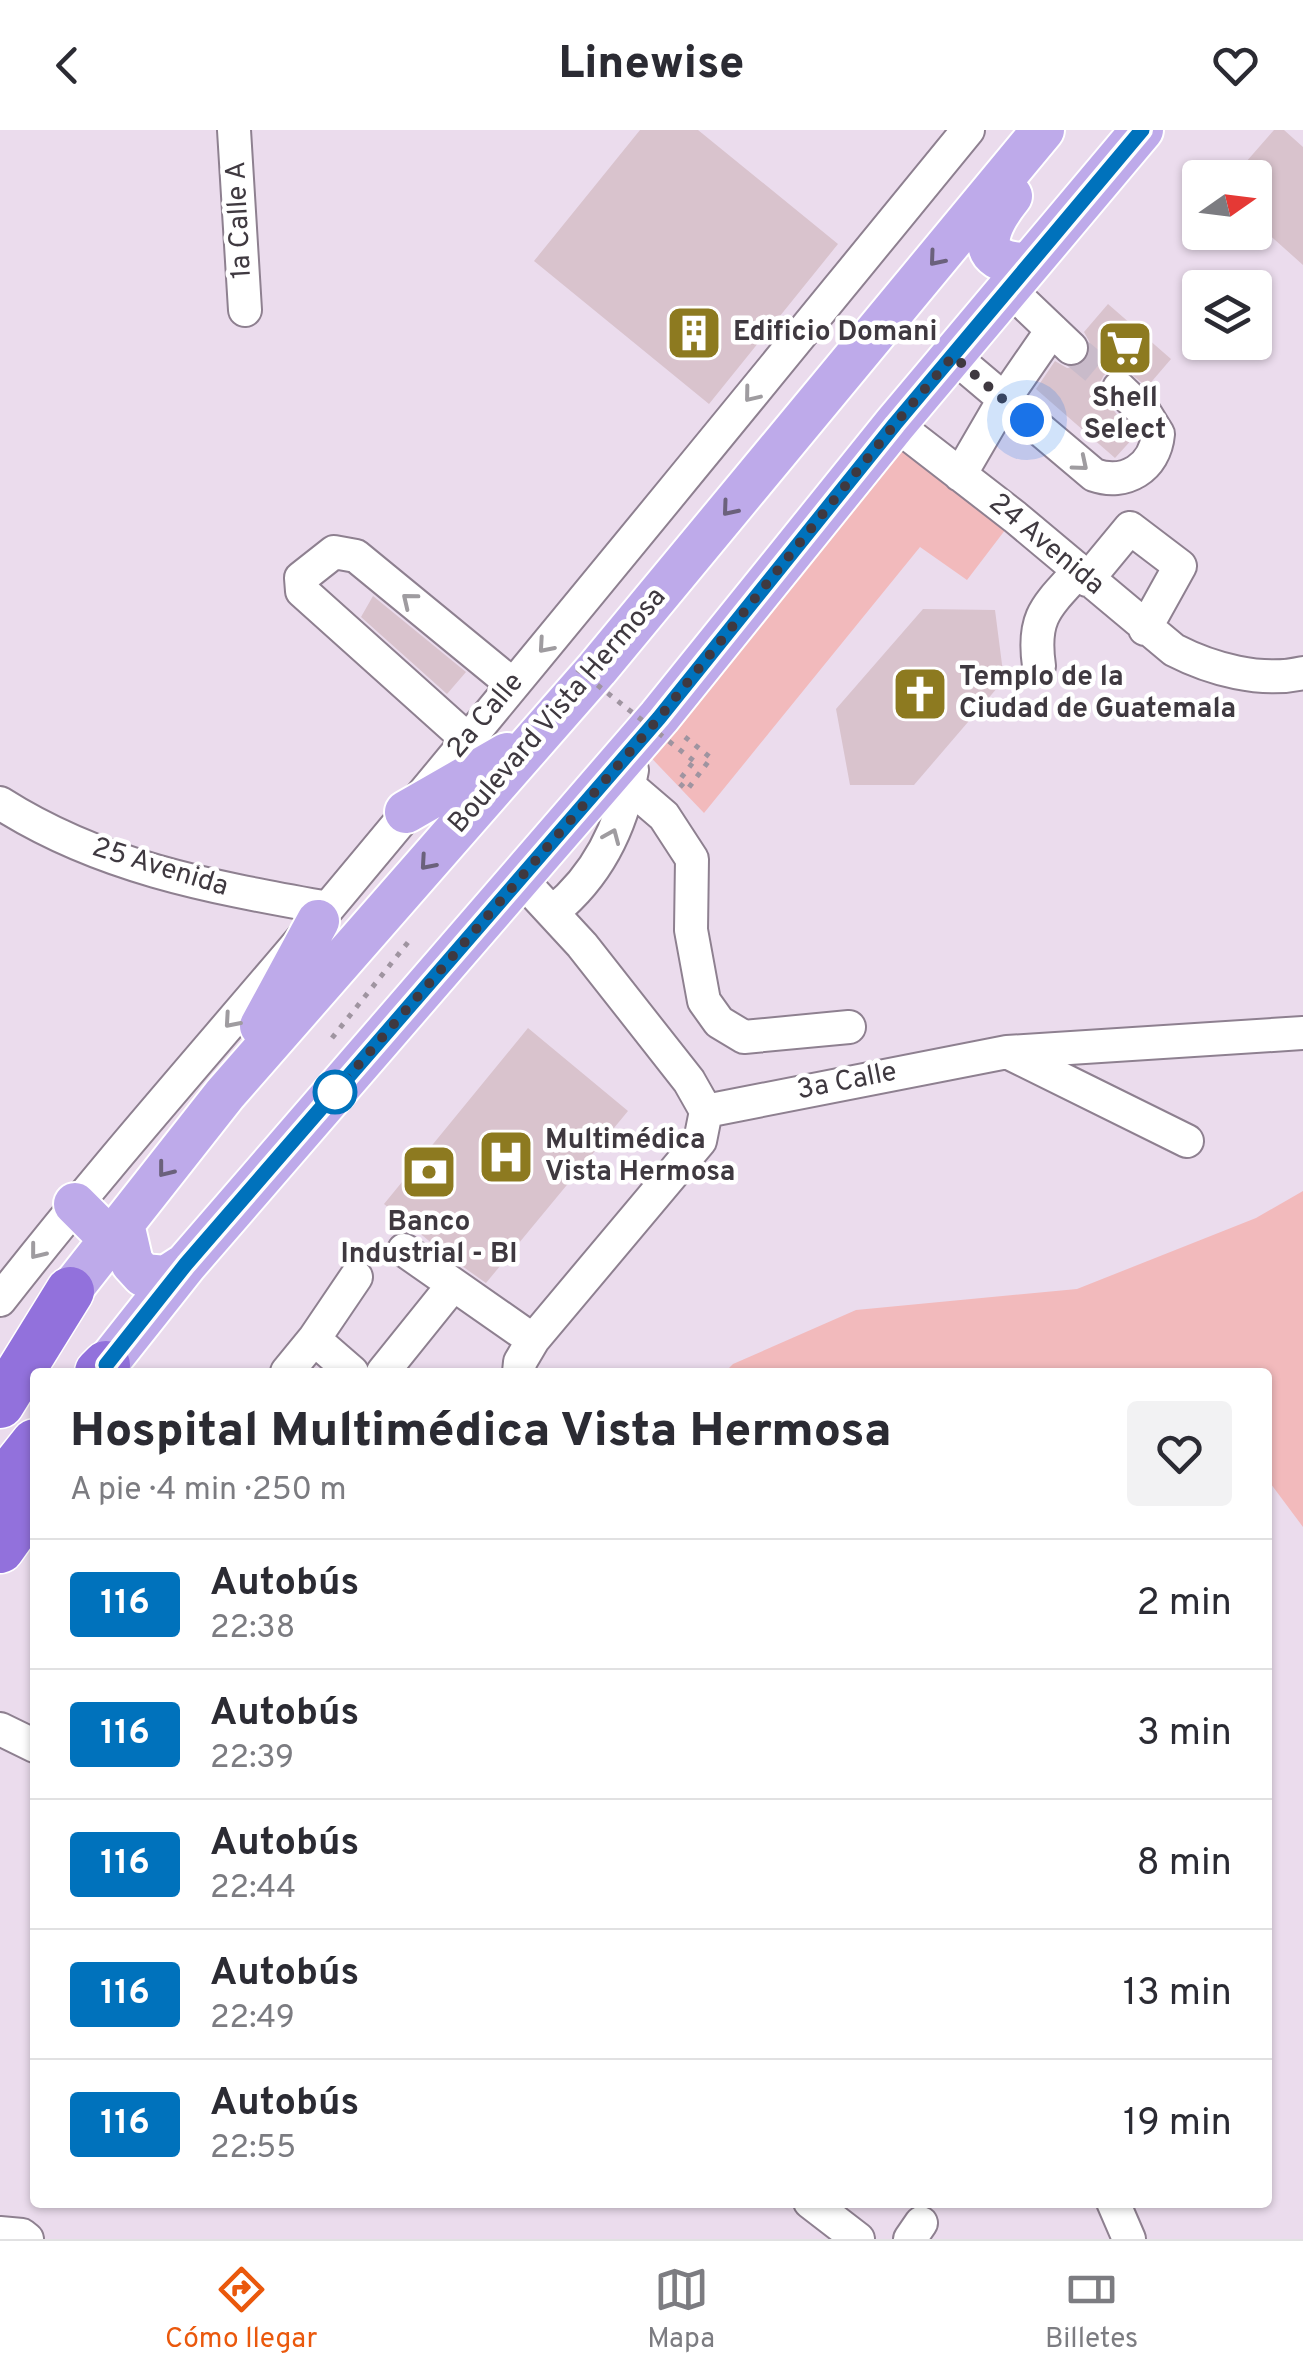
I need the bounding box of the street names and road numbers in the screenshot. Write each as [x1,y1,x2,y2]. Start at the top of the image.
street label: 1a Calle A [219,160,261,280]
street label: 24 Avenida [981,486,1111,604]
street label: Boulevard Vista Hermosa [441,580,675,842]
street label: 2a Calle [440,666,532,766]
street label: 25 Avenida [88,830,232,906]
street label: 3a Calle [794,1055,900,1109]

